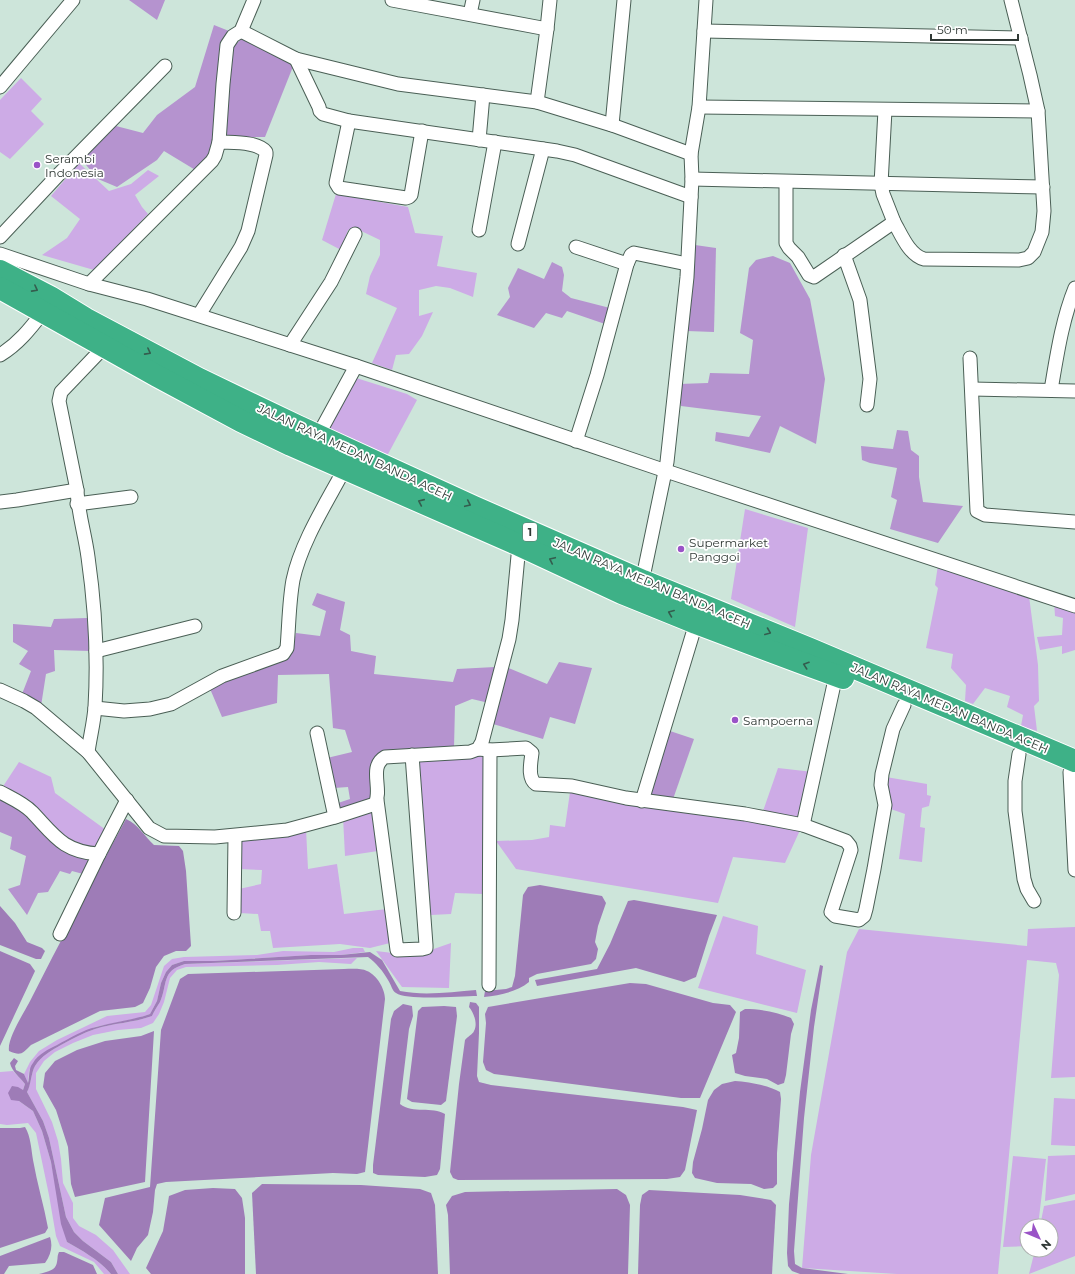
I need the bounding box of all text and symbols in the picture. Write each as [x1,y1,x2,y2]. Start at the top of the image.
scale bar [931,16,1018,42]
text: 50 m [937,22,968,37]
place label: Serambi Indonesia [45,151,104,180]
marker: Serambi Indonesia [32,160,42,170]
one-way arrow [31,284,38,291]
one-way arrow [144,347,151,355]
street label: JALAN RAYA MEDAN BANDA ACEH [254,400,455,504]
one-way arrow [417,499,425,507]
one-way arrow [463,499,471,507]
road number: 1 [523,523,537,541]
street label: JALAN RAYA MEDAN BANDA ACEH [550,534,753,632]
place label: Supermarket Panggoi [689,535,768,564]
marker: Supermarket Panggoi [676,544,686,554]
one-way arrow [549,557,557,565]
one-way arrow [668,610,676,618]
one-way arrow [764,627,771,635]
street label: JALAN RAYA MEDAN BANDA ACEH [848,659,1051,757]
one-way arrow [802,661,809,669]
place label: Sampoerna [743,713,813,728]
marker: Sampoerna [730,715,740,725]
north arrow [1019,1218,1059,1258]
text: N [1038,1237,1054,1253]

